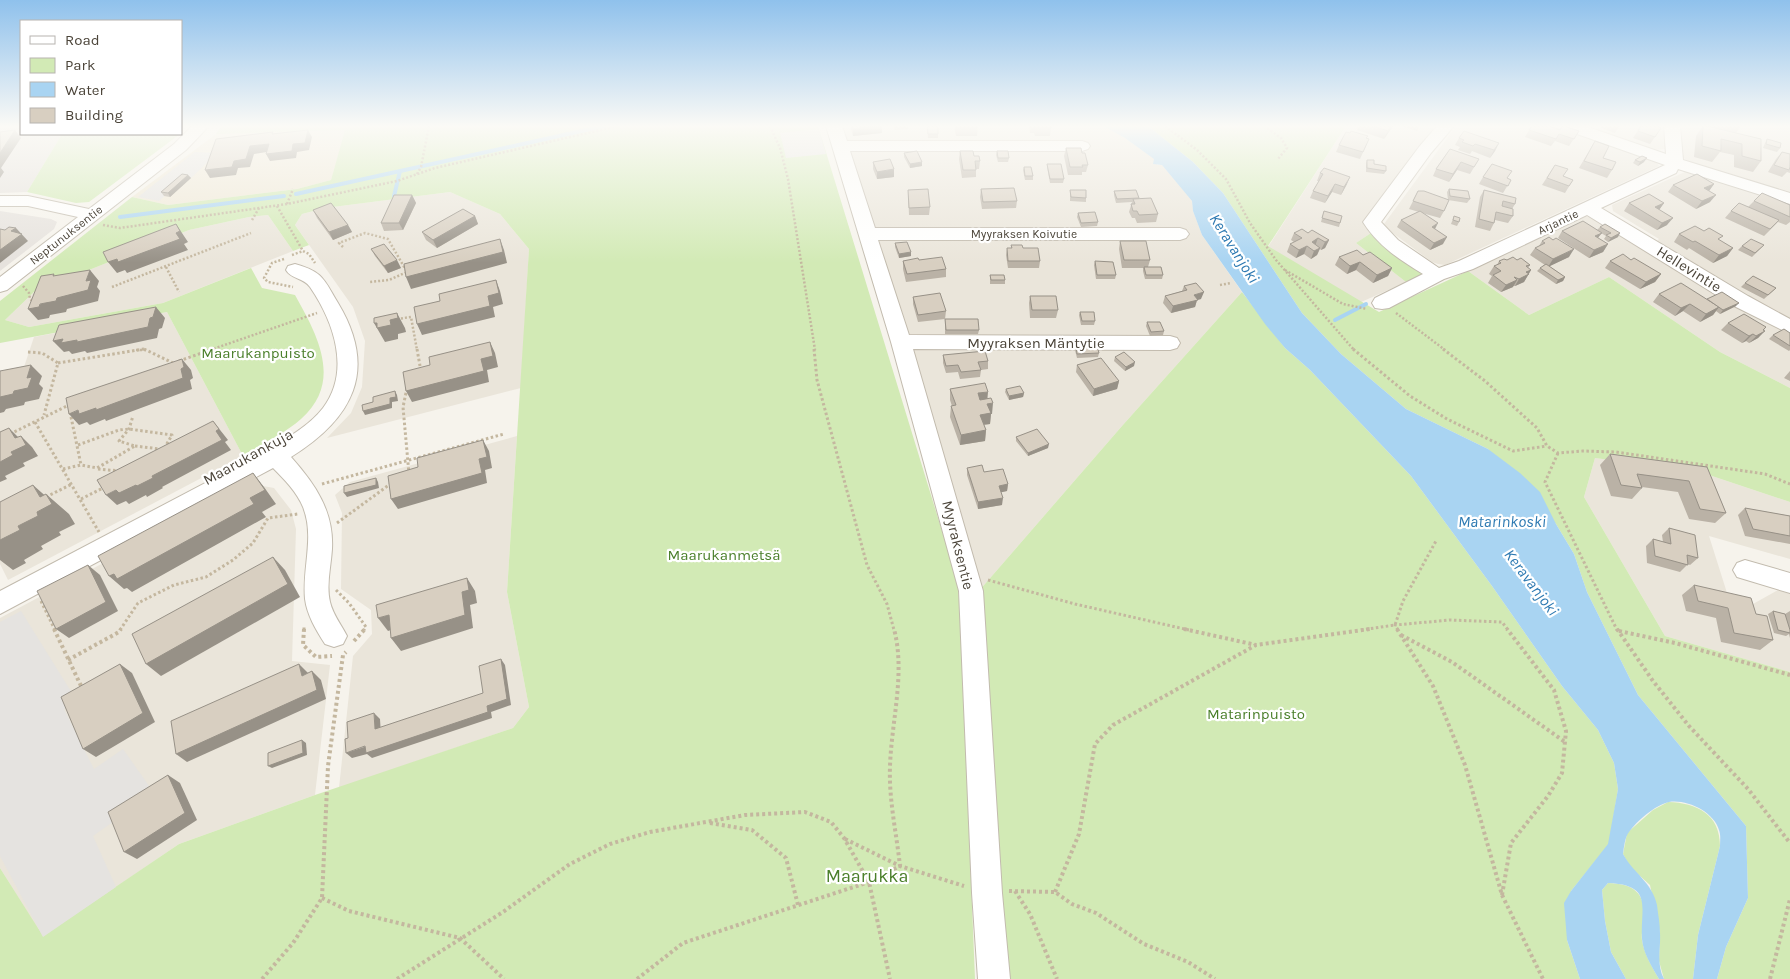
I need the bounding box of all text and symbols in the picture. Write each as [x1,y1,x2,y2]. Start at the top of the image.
legend [20,20,182,135]
text: Road [65,31,100,49]
text: Park [65,56,95,74]
text: Water [65,81,106,99]
text: Building [65,106,123,124]
street label: Neptunuksentie [27,202,105,268]
street label: Arjantie [1536,207,1580,237]
water label: Keravanjoki [1206,210,1263,287]
street label: Myyraksen Koivutie [971,227,1077,241]
street label: Hellevintie [1653,242,1725,296]
street label: Myyraksen Mäntytie [967,334,1105,352]
park label: Maarukanpuisto [201,344,315,362]
street label: Maarukankuja [200,425,296,489]
street label: Myyraksentie [938,499,978,591]
water label: Matarinkoski [1458,512,1546,531]
water label: Keravanjoki [1500,545,1563,619]
park label: Maarukanmetsä [667,546,781,564]
park label: Matarinpuisto [1207,705,1305,723]
park label: Maarukka [826,865,908,887]

